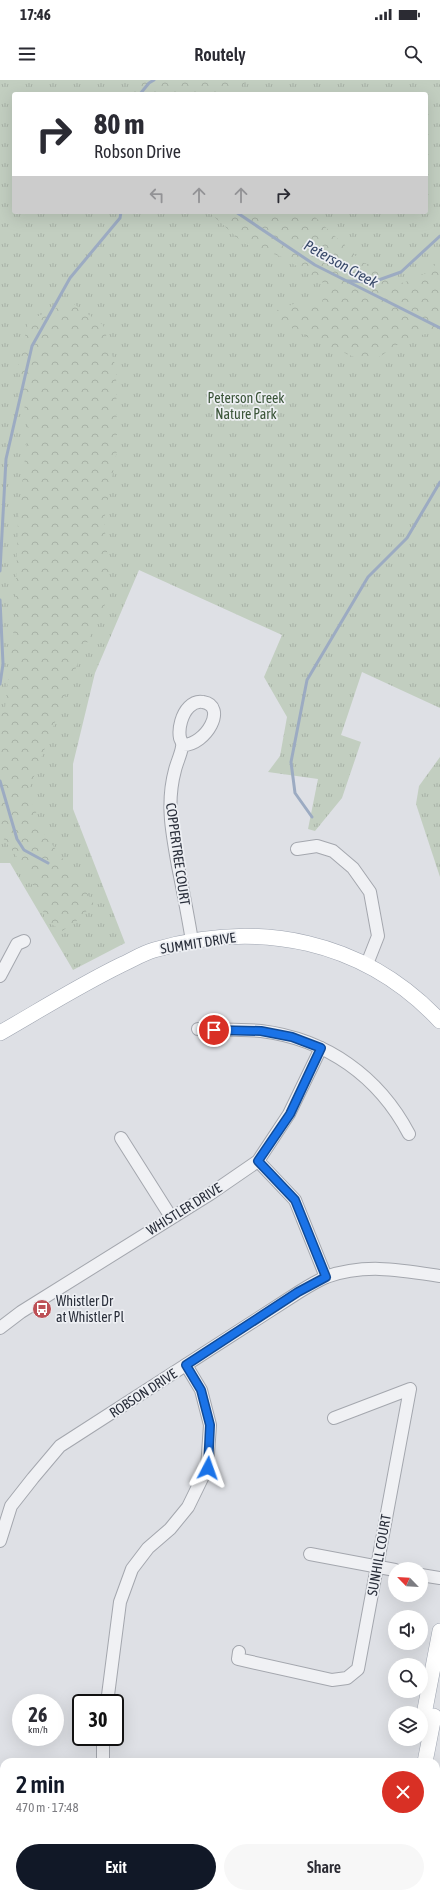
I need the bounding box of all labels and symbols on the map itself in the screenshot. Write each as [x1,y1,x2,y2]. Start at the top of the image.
water label: Peterson Creek [301,236,381,291]
park label: Peterson Creek Nature Park [208,390,284,422]
street label: COPPERTREE COURT [163,802,193,906]
street label: SUMMIT DRIVE [159,929,237,957]
pin [197,1013,231,1047]
street label: WHISTLER DRIVE [144,1180,224,1238]
place label: Whistler Dr at Whistler Pl [56,1293,124,1325]
bus stop icon: Whistler Dr at Whistler Pl [31,1298,53,1320]
street label: ROBSON DRIVE [106,1365,180,1421]
position arrow [187,1447,229,1489]
street label: SUNHILL COURT [364,1513,394,1597]
north arrow [388,1562,428,1602]
speed limit sign: 30 [72,1694,124,1746]

